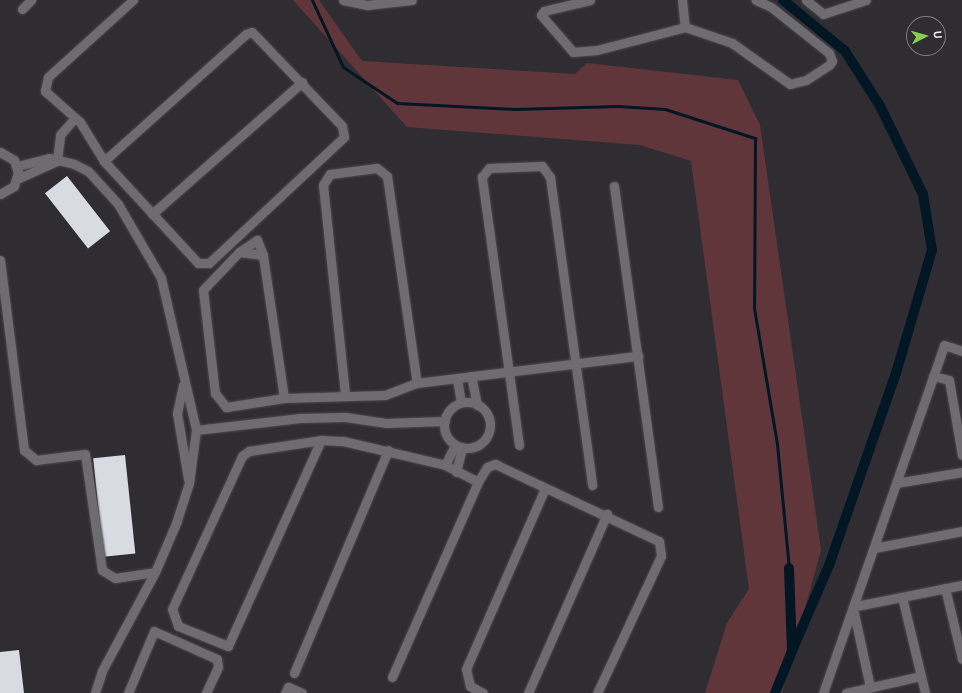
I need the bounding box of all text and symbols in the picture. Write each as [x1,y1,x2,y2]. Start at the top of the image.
north arrow [906,16,946,56]
text: U [930,30,944,39]

